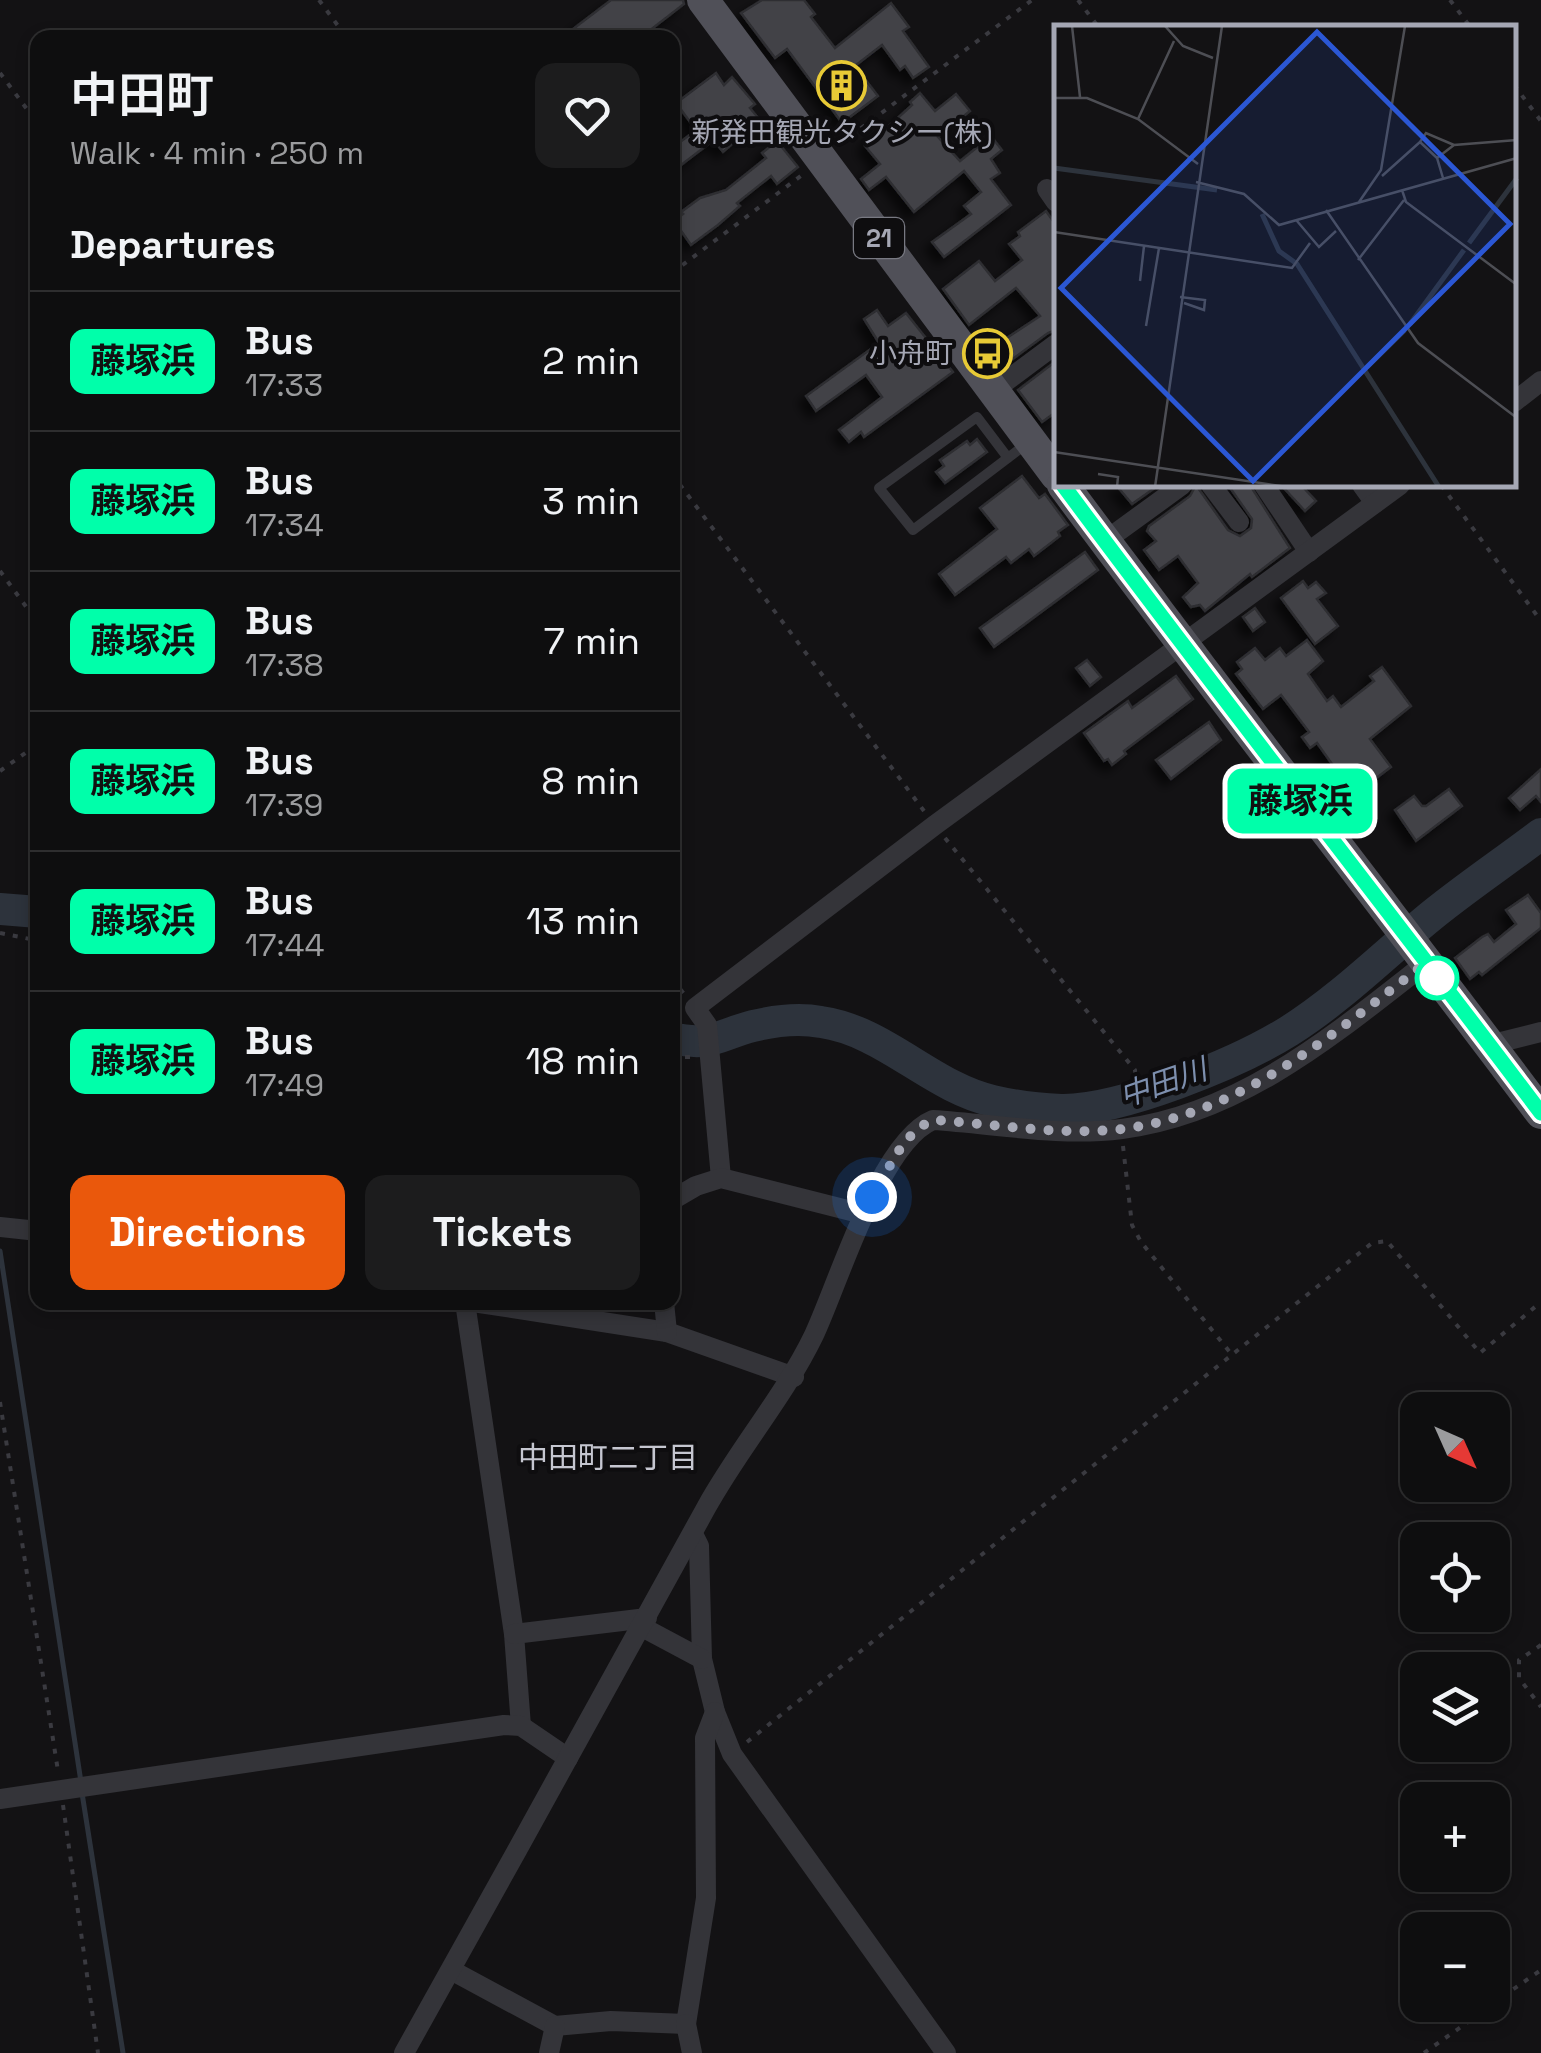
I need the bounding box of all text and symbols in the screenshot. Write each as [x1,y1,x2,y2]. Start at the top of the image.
inset map [1054,25,1516,488]
building icon: 新発田観光タクシー(株) [816,59,868,111]
button: heart [535,63,640,168]
text: 中田町 [70,65,214,126]
place label: 新発田観光タクシー(株) [691,114,993,150]
text: Walk · 4 min · 250 m [70,133,364,173]
road number: 21 [854,218,904,258]
text: Departures [70,221,275,269]
text: Bus [245,317,314,365]
bus stop icon: 小舟町 [962,327,1014,379]
place label: 小舟町 [869,335,953,371]
text: 2 min [542,337,640,385]
text: 藤塚浜 [90,339,195,383]
text: 17:33 [245,365,323,405]
text: Bus [245,457,314,505]
text: 3 min [542,477,640,525]
text: 藤塚浜 [90,479,195,523]
text: 17:34 [245,505,324,545]
text: Bus [245,597,314,645]
text: 7 min [544,617,640,665]
text: 藤塚浜 [90,619,195,663]
text: 17:38 [245,645,324,685]
text: Bus [245,737,314,785]
text: 8 min [541,757,640,805]
text: 藤塚浜 [90,759,195,803]
line badge: 藤塚浜 [1242,768,1358,834]
text: 藤塚浜 [1247,779,1353,823]
text: 17:39 [245,785,323,825]
text: Bus [245,877,314,925]
text: 13 min [526,897,640,945]
text: 藤塚浜 [90,899,195,943]
text: 17:44 [245,925,325,965]
unlabelled marker [1416,957,1458,999]
text: Bus [245,1017,314,1065]
text: 18 min [525,1037,640,1085]
text: 藤塚浜 [90,1039,195,1083]
water label: 中田川 [1114,1048,1215,1116]
text: 17:49 [245,1065,324,1105]
your location [847,1172,897,1222]
button: Directions [70,1175,345,1290]
button: Tickets [365,1175,640,1290]
north arrow [1400,1392,1510,1502]
map controls [1400,1392,1510,2022]
district label: 中田町二丁目 [518,1438,698,1477]
button: locate [1400,1522,1510,1632]
button: layers [1400,1652,1510,1762]
button: + [1400,1782,1510,1892]
button: − [1400,1912,1510,2022]

